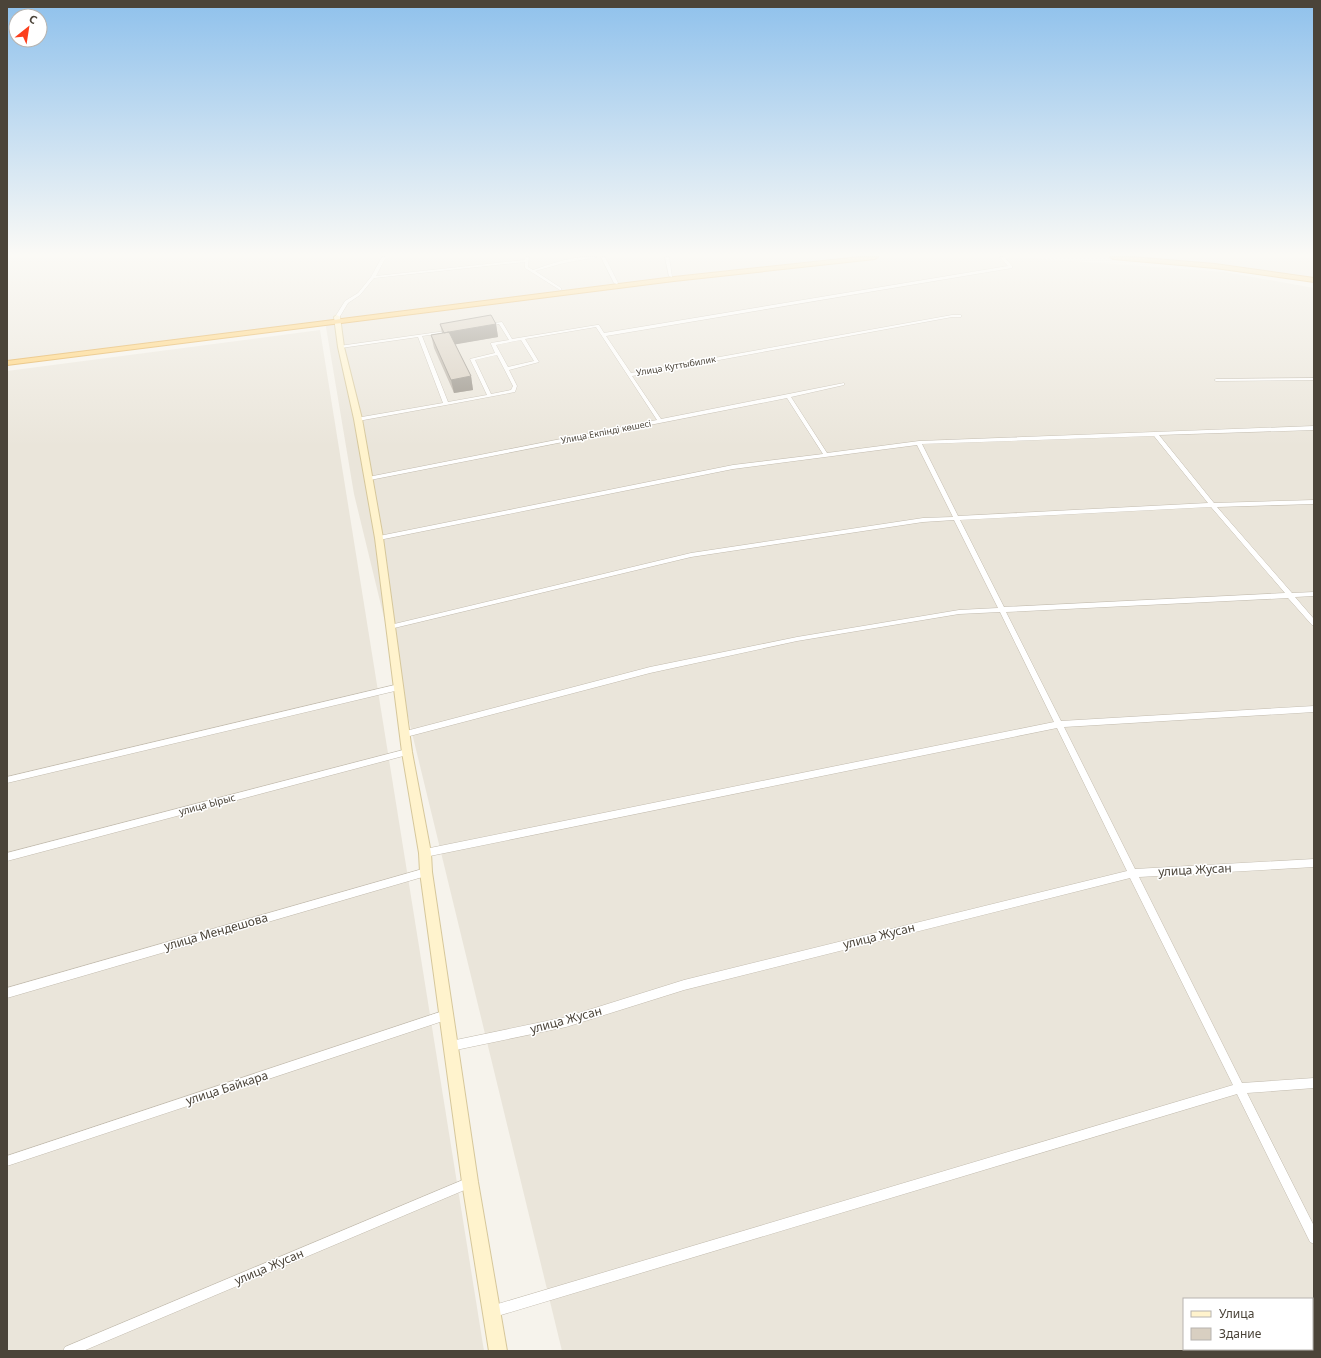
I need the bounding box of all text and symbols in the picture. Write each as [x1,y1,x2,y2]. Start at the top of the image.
north arrow [8,8,48,48]
text: С [26,11,40,27]
street label: Улица Куттыбилик [635,352,717,379]
street label: Улица Екпінді көшесі [560,416,652,447]
street label: улица Ырыс [177,790,237,818]
street label: улица Жусан [1158,859,1232,880]
street label: улица Мендешова [162,909,270,954]
street label: улица Жусан [841,918,917,953]
street label: улица Жусан [528,1002,604,1037]
street label: улица Байкара [184,1066,270,1109]
street label: улица Жусан [232,1244,306,1289]
legend [1183,1298,1313,1350]
text: Улица [1219,1305,1254,1322]
text: Здание [1219,1325,1262,1342]

